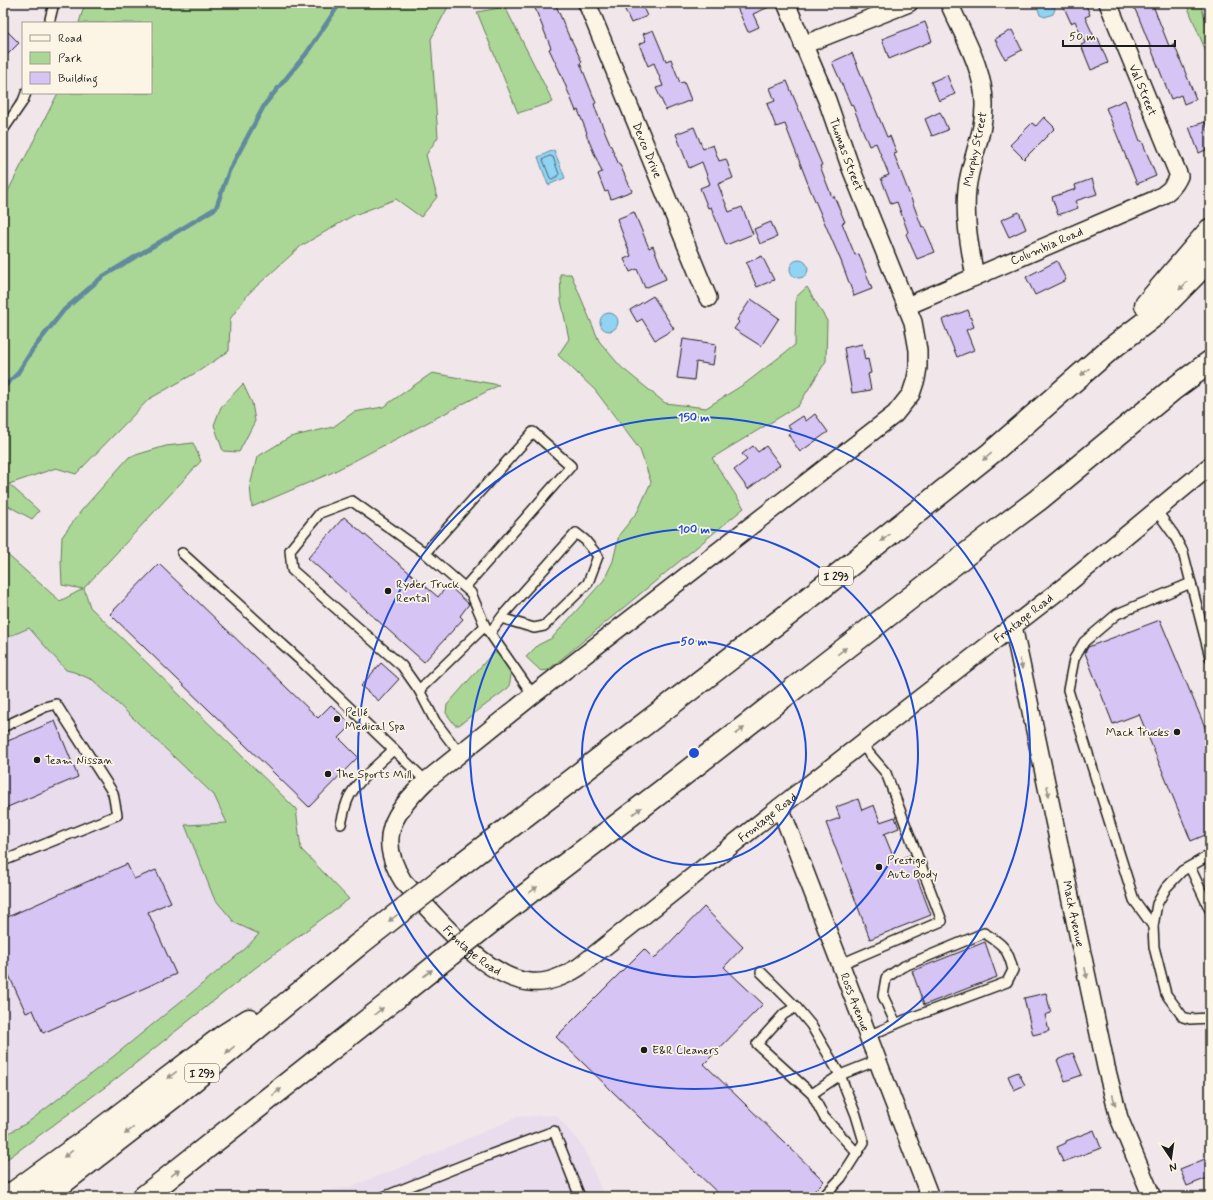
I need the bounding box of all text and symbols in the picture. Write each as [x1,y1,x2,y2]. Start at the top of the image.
legend [22,22,152,94]
scale bar [1063,22,1175,48]
text: 50 m [1069,29,1096,45]
text: Road [58,31,82,47]
text: Park [58,51,82,67]
street label: Val Street [1124,62,1160,119]
text: Building [58,71,98,88]
street label: Murphy Street [960,110,992,188]
street label: Thomas Street [825,116,866,194]
street label: Devco Drive [628,120,665,181]
street label: Columbia Road [1008,224,1086,270]
one-way arrow [1178,282,1188,291]
one-way arrow [1079,367,1090,376]
text: 150 m [678,410,710,426]
one-way arrow [981,453,992,461]
text: 100 m [678,522,711,538]
one-way arrow [879,533,890,542]
road number: I 293 [819,567,853,585]
place label: Ryder Truck Rental [396,577,459,607]
marker: Ryder Truck Rental [383,586,393,596]
street label: Frontage Road [991,591,1057,647]
text: 50 m [681,634,708,650]
one-way arrow [837,647,848,656]
one-way arrow [1019,658,1025,670]
place label: Pellé Medical Spa [345,705,405,735]
marker: Pellé Medical Spa [332,714,342,724]
place label: Mack Trucks [1106,725,1169,741]
one-way arrow [734,727,745,736]
marker: Mack Trucks [1172,727,1182,737]
centre of rings [687,746,701,760]
place label: Team Nissan [45,753,114,769]
marker: Team Nissan [32,755,42,765]
place label: The Sports Mill [336,767,412,783]
marker: The Sports Mill [323,769,333,779]
one-way arrow [1045,785,1051,797]
street label: Frontage Road [735,790,801,846]
one-way arrow [631,807,642,815]
place label: Prestige Auto Body [887,853,938,883]
marker: Prestige Auto Body [874,862,884,872]
street label: Mack Avenue [1058,879,1087,949]
one-way arrow [528,885,539,894]
one-way arrow [388,913,399,922]
street label: Frontage Road [439,922,504,980]
one-way arrow [1083,967,1089,979]
one-way arrow [423,969,433,977]
street label: Ross Avenue [836,971,873,1034]
one-way arrow [373,1007,384,1016]
place label: E&R Cleaners [652,1043,719,1059]
one-way arrow [225,1045,236,1054]
marker: E&R Cleaners [639,1045,649,1055]
road number: I 293 [185,1064,219,1082]
one-way arrow [166,1071,177,1080]
one-way arrow [271,1088,282,1096]
one-way arrow [1112,1094,1118,1106]
one-way arrow [123,1127,134,1135]
north arrow [1151,1138,1191,1178]
one-way arrow [62,1150,73,1158]
text: N [1168,1159,1178,1174]
one-way arrow [170,1168,180,1177]

